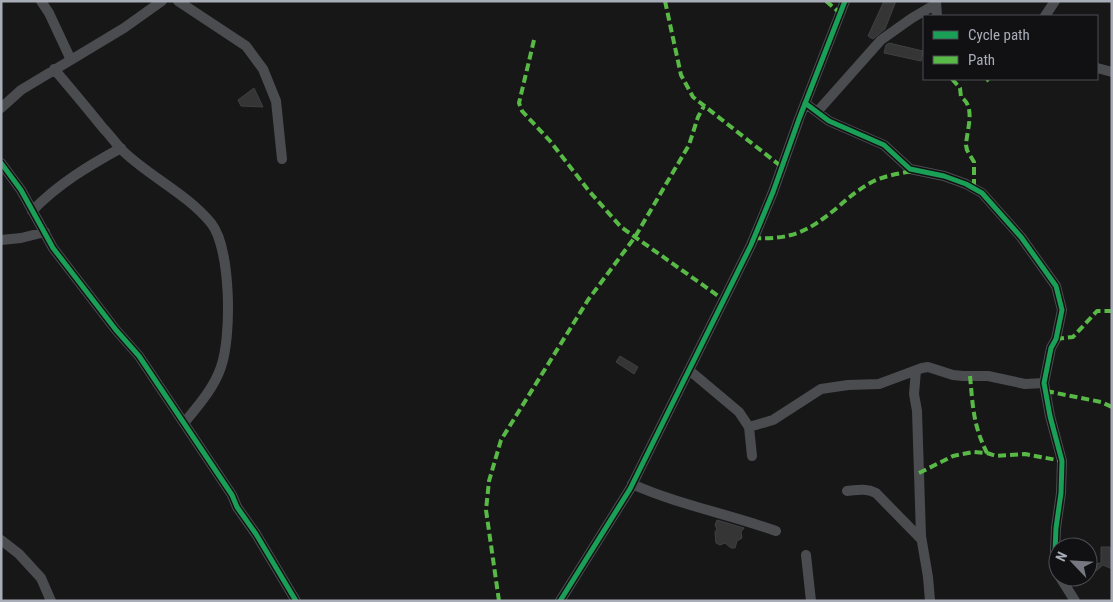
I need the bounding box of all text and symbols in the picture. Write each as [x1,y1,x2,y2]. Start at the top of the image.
legend [923,15,1098,80]
text: Cycle path [968,26,1030,44]
text: Path [968,51,995,69]
north arrow [1048,537,1098,587]
text: N [1052,549,1070,564]

